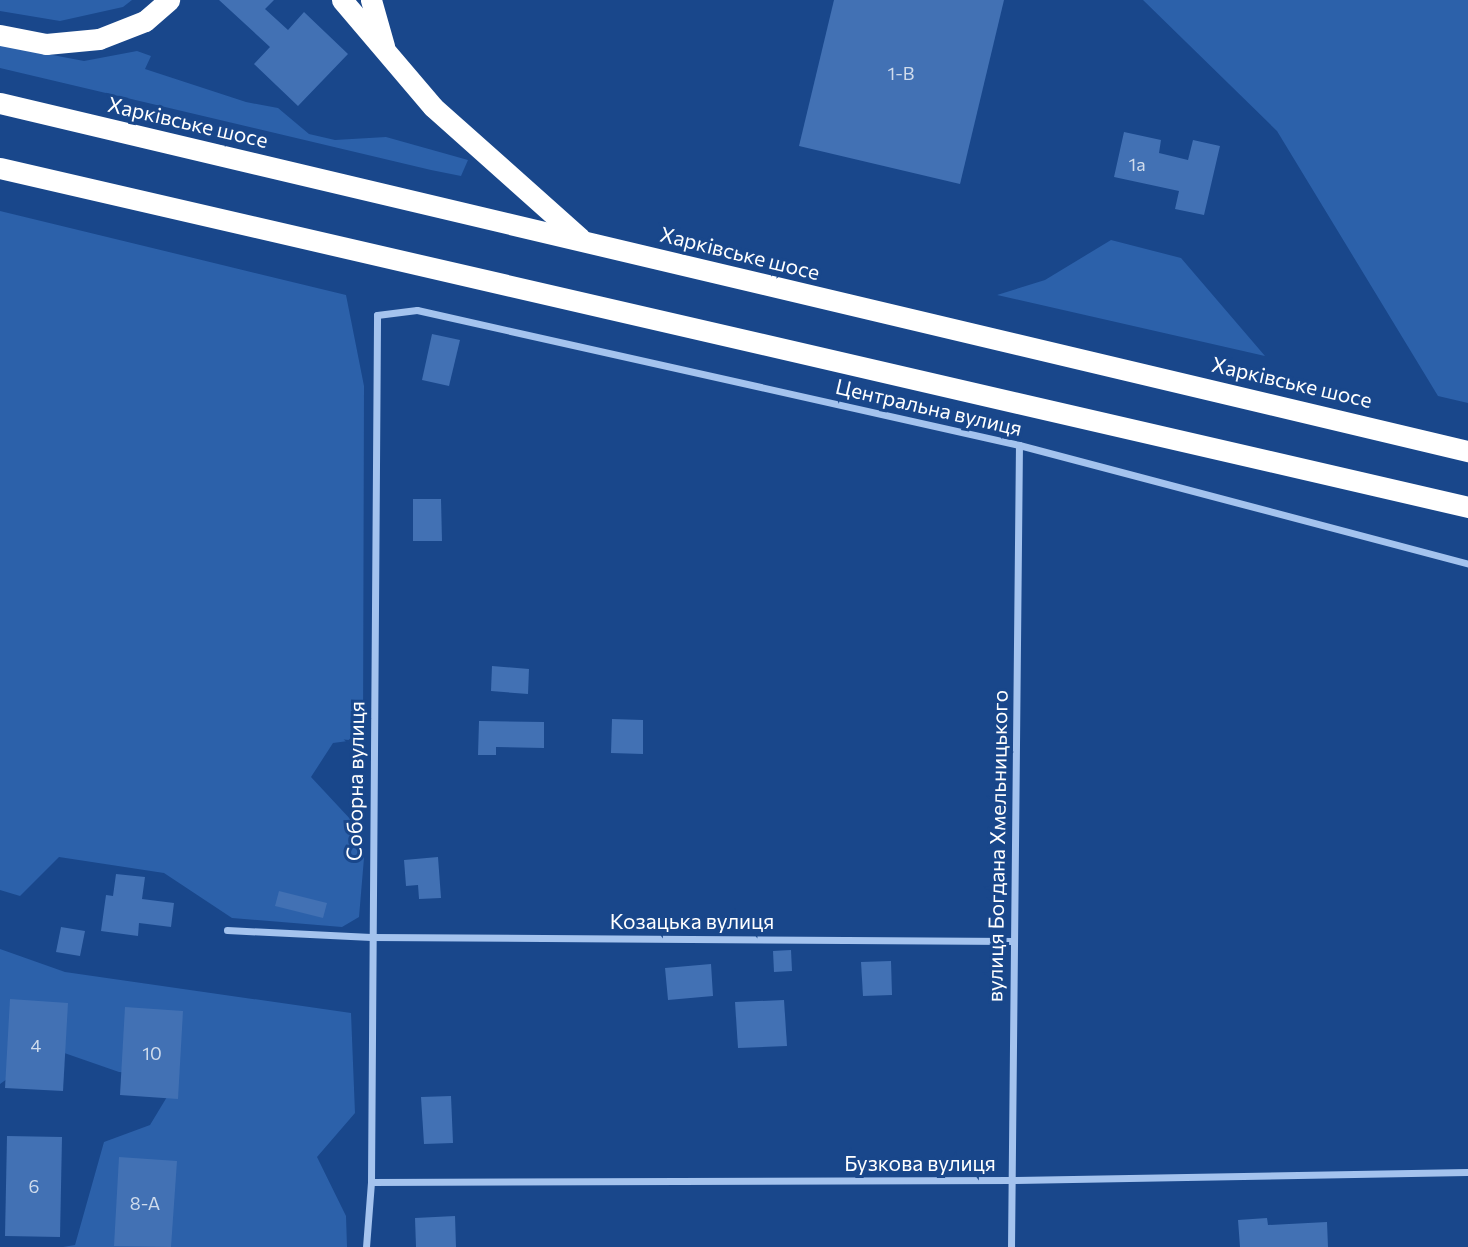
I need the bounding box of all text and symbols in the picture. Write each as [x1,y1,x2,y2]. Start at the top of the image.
house number: 1-В [888,62,914,84]
street label: Харківське шосе [105,91,271,153]
house number: 1а [1128,153,1146,175]
street label: Харківське шосе [658,221,822,285]
street label: Харківське шосе [1209,351,1375,413]
street label: Центральна вулиця [833,373,1025,441]
street label: вулиця Богдана Хмельницького [982,690,1012,1002]
street label: Соборна вулиця [341,701,369,861]
street label: Козацька вулиця [610,908,774,934]
house number: 4 [31,1034,41,1056]
house number: 10 [142,1042,162,1064]
street label: Бузкова вулиця [844,1150,996,1176]
house number: 6 [29,1175,39,1197]
house number: 8-А [130,1192,160,1214]

